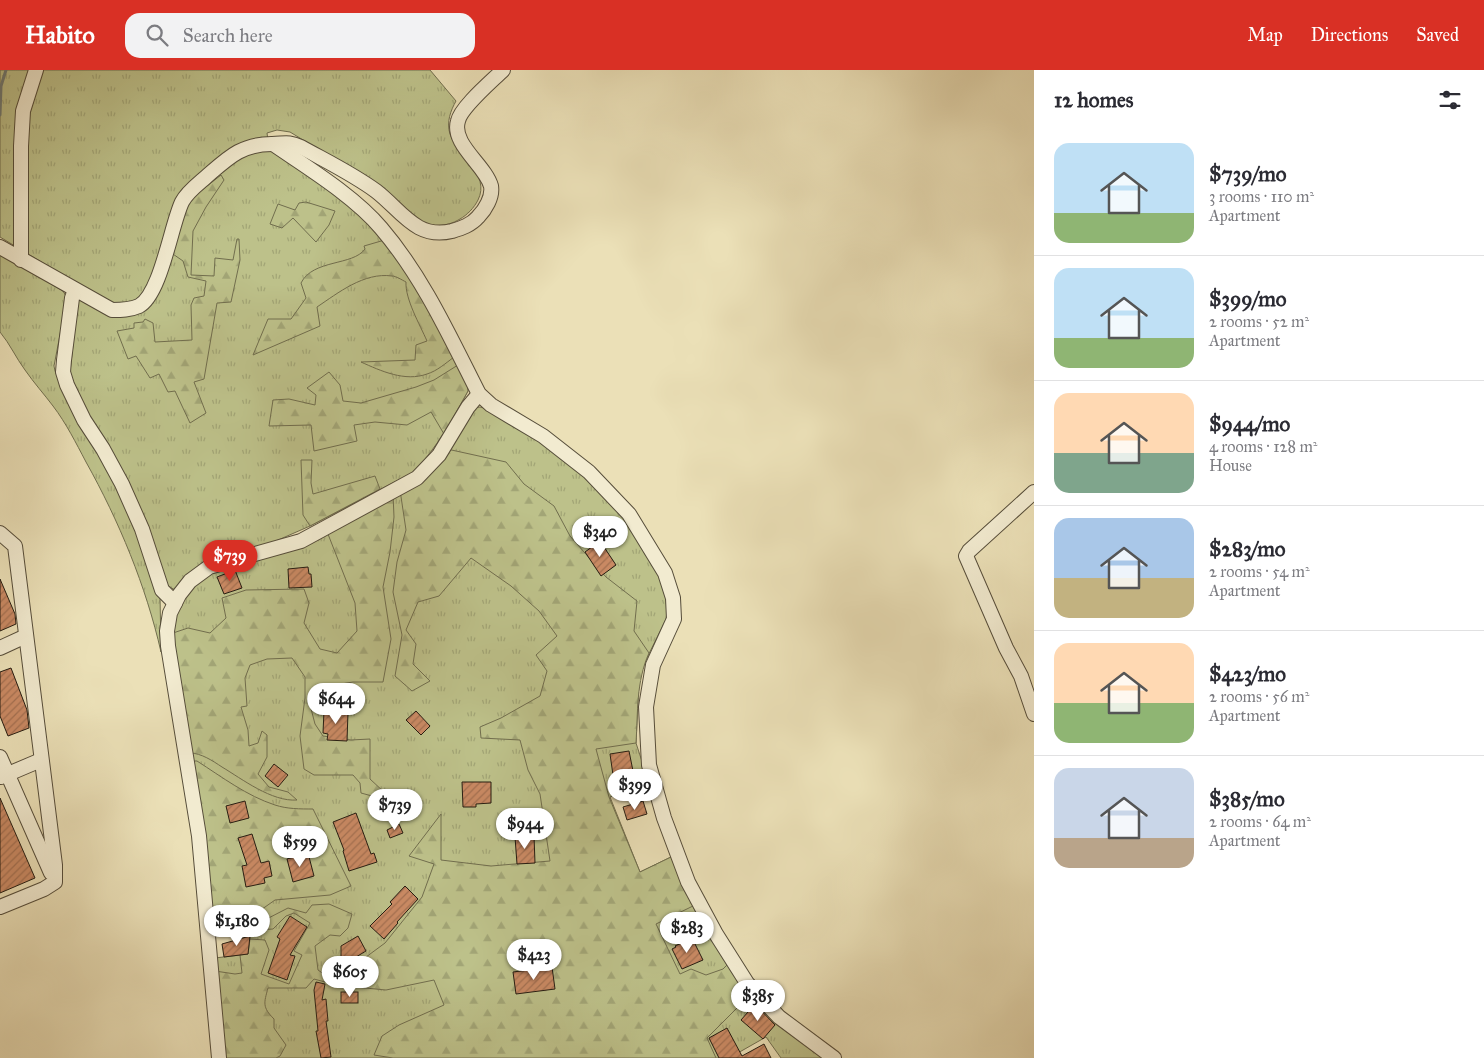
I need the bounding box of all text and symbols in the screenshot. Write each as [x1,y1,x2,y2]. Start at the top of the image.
search box [125,13,475,58]
text: Habito [25,20,95,50]
icon: search [143,21,171,49]
text: Search here [183,24,273,47]
text: Map [1247,24,1283,46]
text: Directions [1311,24,1388,46]
text: Saved [1416,24,1459,46]
icon: filters [1436,86,1464,114]
text: 12 homes [1054,87,1133,113]
text: $739/mo [1209,161,1286,187]
icon: home [1094,163,1154,223]
text: 3 rooms · 110 m² [1209,187,1314,206]
text: Apartment [1209,206,1281,225]
text: $399/mo [1209,286,1287,312]
icon: home [1094,288,1154,348]
text: 2 rooms · 52 m² [1209,312,1309,331]
text: Apartment [1209,331,1281,350]
text: $944/mo [1209,411,1290,437]
icon: home [1094,413,1154,473]
text: 4 rooms · 128 m² [1209,437,1318,456]
text: House [1209,456,1252,475]
pin: $340 [570,516,630,558]
text: $340 [583,522,617,541]
text: $283/mo [1209,536,1285,562]
icon: home [1094,538,1154,598]
pin: $739 [200,540,260,582]
text: $739 [213,546,247,565]
text: 2 rooms · 54 m² [1209,562,1310,581]
text: Apartment [1209,581,1281,600]
text: $423/mo [1209,661,1286,687]
icon: home [1094,663,1154,723]
pin: $644 [306,682,366,725]
text: 2 rooms · 56 m² [1209,687,1309,706]
text: $644 [318,689,354,708]
text: Apartment [1209,706,1281,725]
pin: $399 [605,768,665,811]
text: $399 [618,775,652,794]
text: $385/mo [1209,786,1285,812]
pin: $739 [365,788,425,831]
icon: home [1094,788,1154,848]
text: $739 [378,795,412,814]
pin: $944 [495,808,555,850]
text: 2 rooms · 64 m² [1209,812,1311,831]
text: $944 [507,814,543,833]
pin: $599 [270,826,330,868]
text: Apartment [1209,831,1281,850]
text: $599 [283,832,317,851]
pin: $1,180 [196,904,278,947]
text: $1,180 [215,911,259,930]
pin: $283 [657,912,717,954]
text: $283 [671,918,703,937]
pin: $423 [504,938,564,981]
text: $423 [518,945,550,964]
pin: $605 [320,956,380,998]
text: $605 [333,962,367,981]
pin: $385 [728,980,788,1022]
text: $385 [742,986,774,1005]

